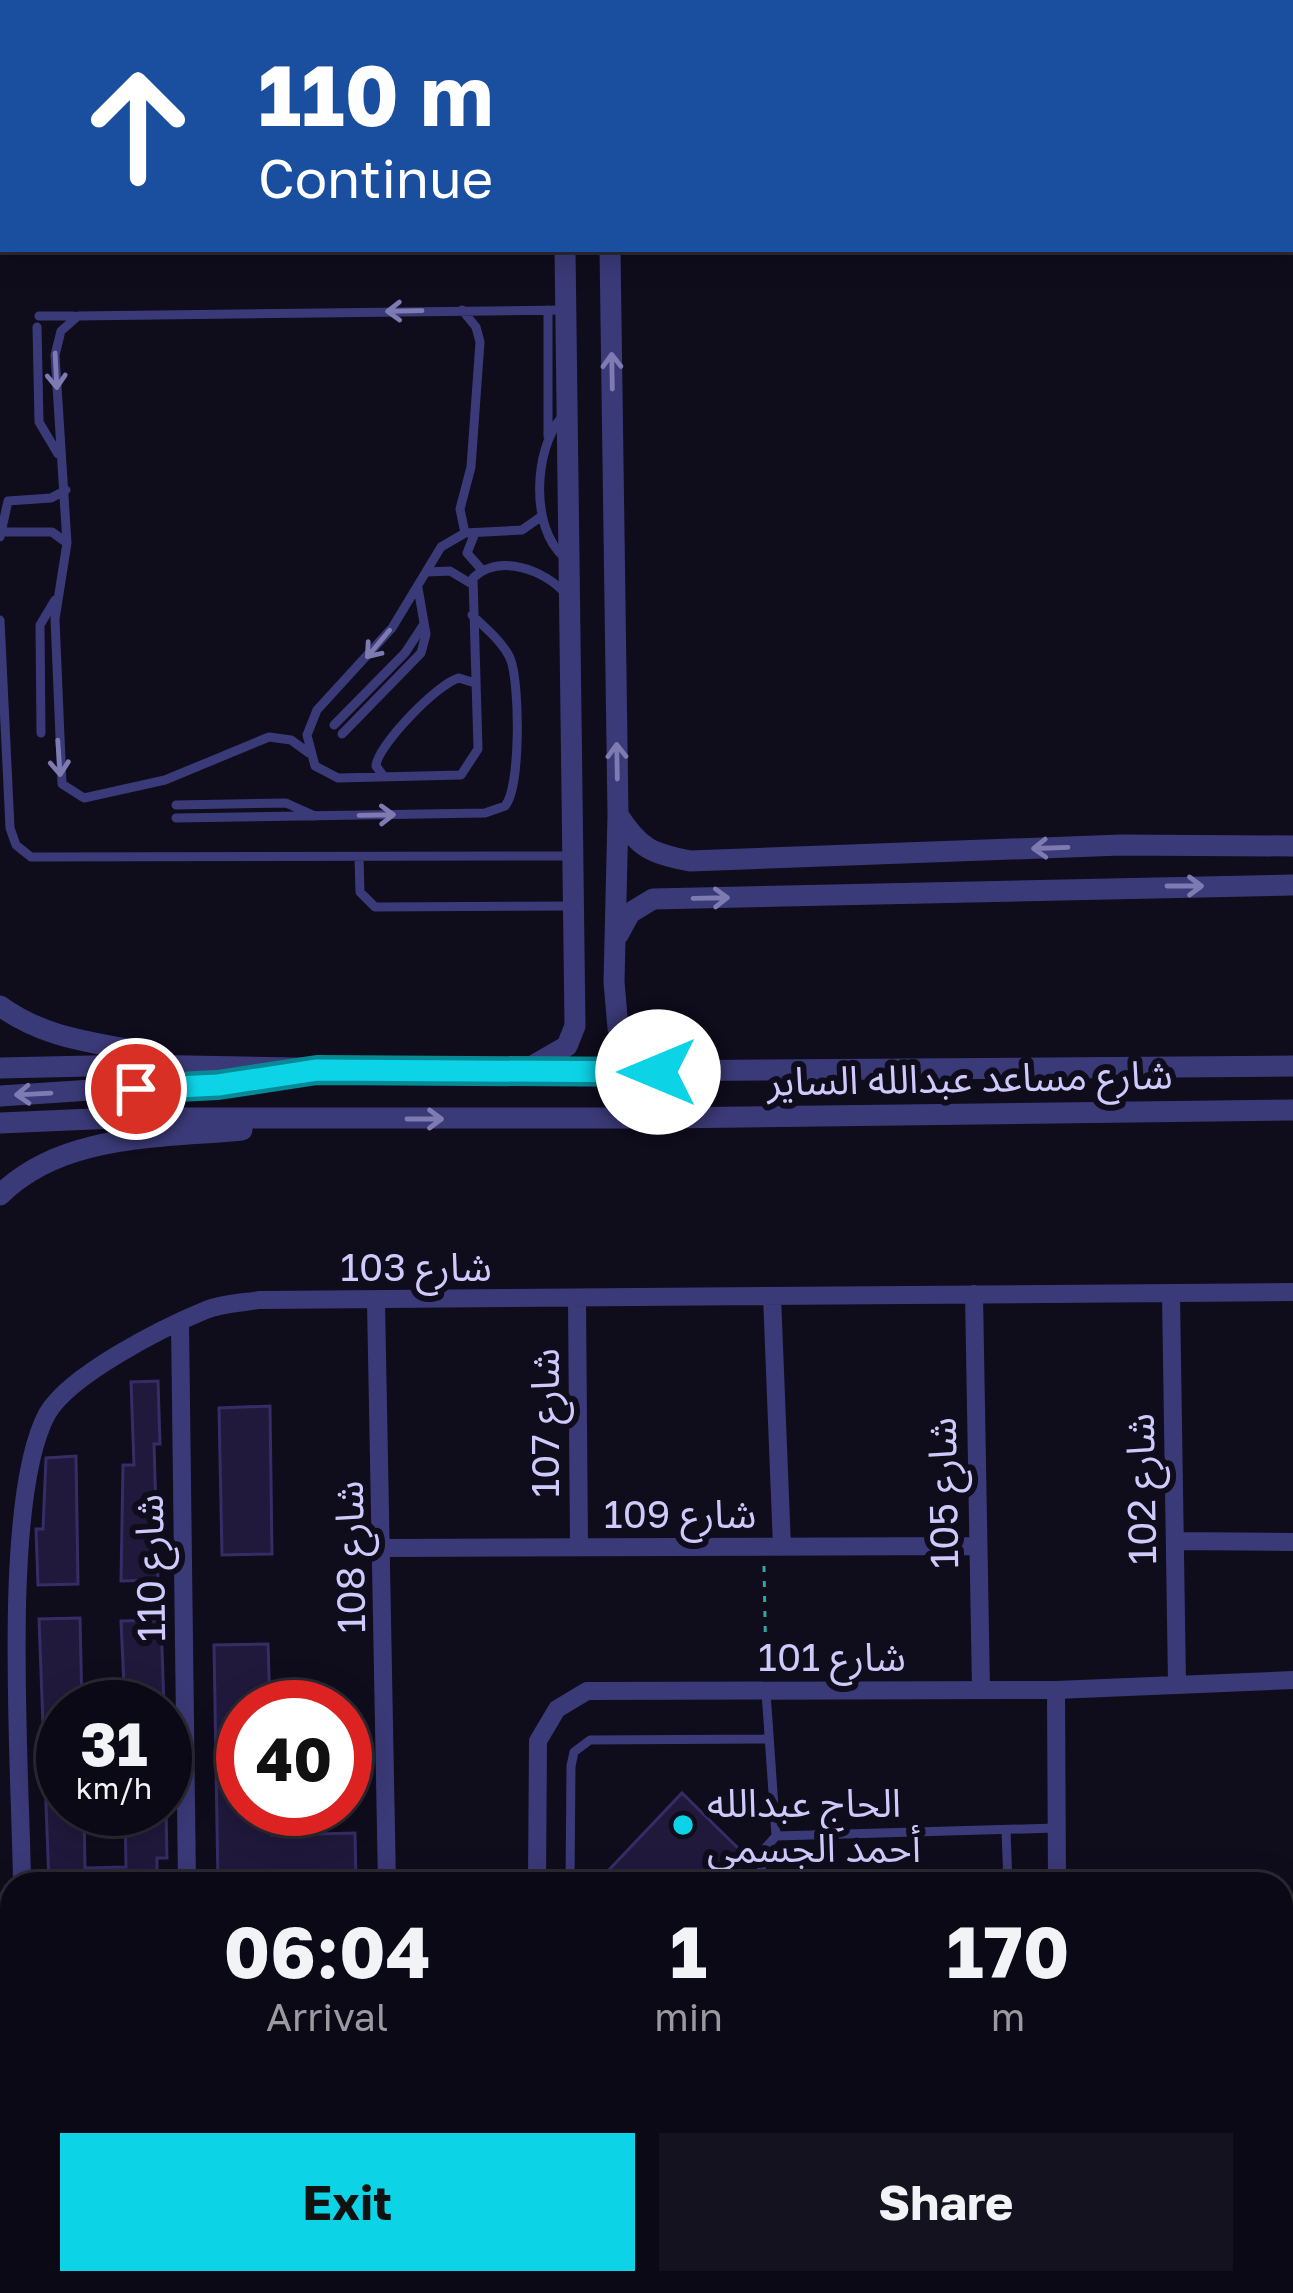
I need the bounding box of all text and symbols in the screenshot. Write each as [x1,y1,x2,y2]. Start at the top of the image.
text: 110 m [258,44,494,144]
icon: ahead [60,48,216,204]
text: Continue [258,145,493,210]
one-way arrow [385,300,424,322]
one-way arrow [45,351,68,390]
one-way arrow [601,352,623,391]
one-way arrow [365,628,393,659]
one-way arrow [47,738,70,777]
one-way arrow [606,742,629,781]
one-way arrow [357,803,396,826]
one-way arrow [1031,836,1070,859]
one-way arrow [1165,874,1204,897]
one-way arrow [691,887,730,909]
position arrow [595,1009,721,1135]
pin [85,1038,187,1140]
street label: شارع مساعد عبدالله الساير [766,1050,1173,1111]
icon: arrive [103,1056,169,1122]
one-way arrow [14,1083,53,1106]
one-way arrow [405,1108,444,1131]
street label: شارع 103 [340,1243,492,1296]
street label: شارع 107 [521,1348,574,1498]
street label: شارع 102 [1116,1413,1171,1565]
street label: شارع 105 [918,1417,973,1569]
street label: شارع 108 [325,1480,380,1634]
street label: شارع 109 [604,1490,756,1543]
street label: شارع 110 [125,1494,180,1642]
street label: شارع 101 [758,1633,906,1686]
speed limit sign: 40 [216,1680,372,1836]
text: 31 [80,1707,148,1779]
text: km/h [76,1770,152,1806]
place label: الحاج عبدالله أحمد الجسمي [707,1779,921,1878]
marker: الحاج عبدالله أحمد الجسمي [670,1812,696,1838]
text: 06:04 [223,1907,431,1994]
text: 1 [670,1907,707,1994]
text: 170 [946,1907,1070,1994]
text: Arrival [266,1993,388,2040]
text: min [654,1993,723,2040]
text: m [991,1993,1025,2040]
button: Exit [60,2133,635,2271]
button: Share [659,2133,1233,2271]

